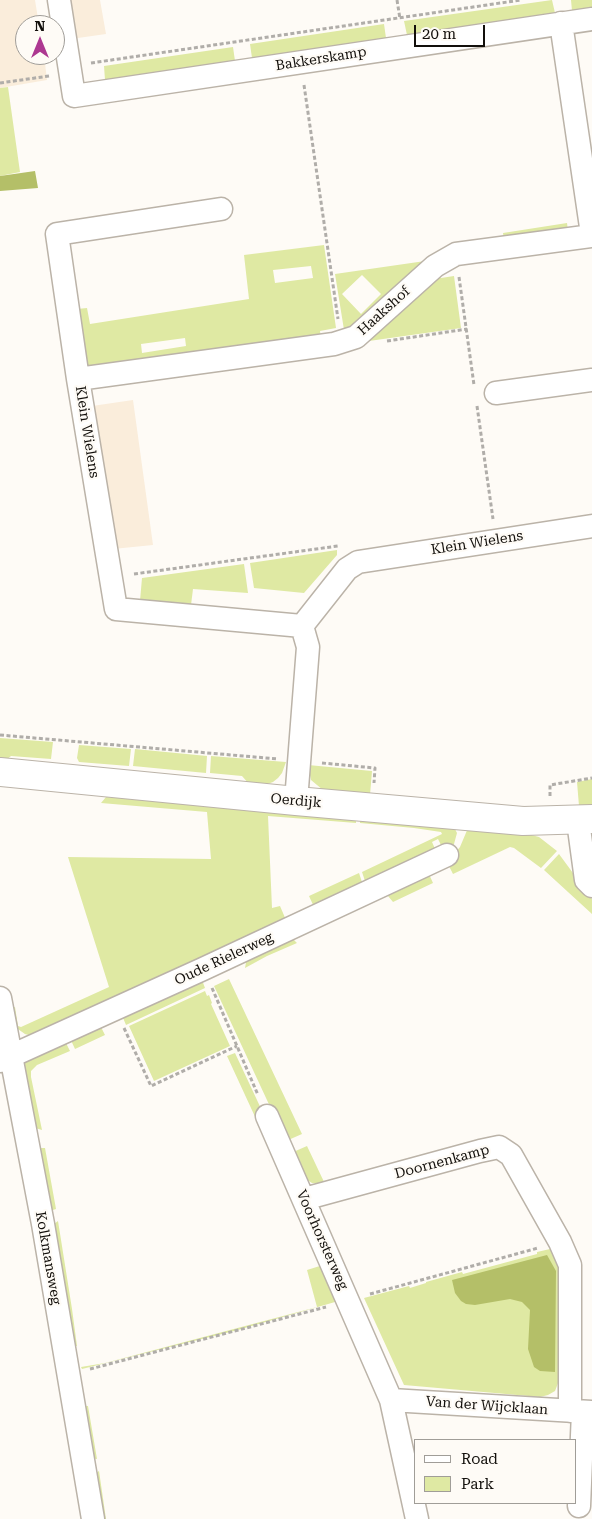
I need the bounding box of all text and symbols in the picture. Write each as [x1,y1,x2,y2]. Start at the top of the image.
north arrow [15,15,65,65]
scale bar [417,15,488,47]
text: N [35,18,45,34]
text: 20 m [422,25,456,43]
street label: Bakkerskamp [274,44,368,74]
street label: Haakshof [354,283,414,339]
street label: Klein Wielens [71,385,103,479]
street label: Klein Wielens [430,527,524,559]
street label: Oerdijk [270,790,322,812]
street label: Oude Rielerweg [172,929,276,989]
street label: Doornenkamp [393,1141,491,1183]
street label: Voorhorsterweg [292,1187,352,1293]
street label: Kolkmansweg [32,1210,64,1306]
street label: Van der Wijcklaan [425,1393,549,1419]
legend [414,1439,577,1504]
text: Road [461,1450,498,1468]
text: Park [461,1475,494,1493]

